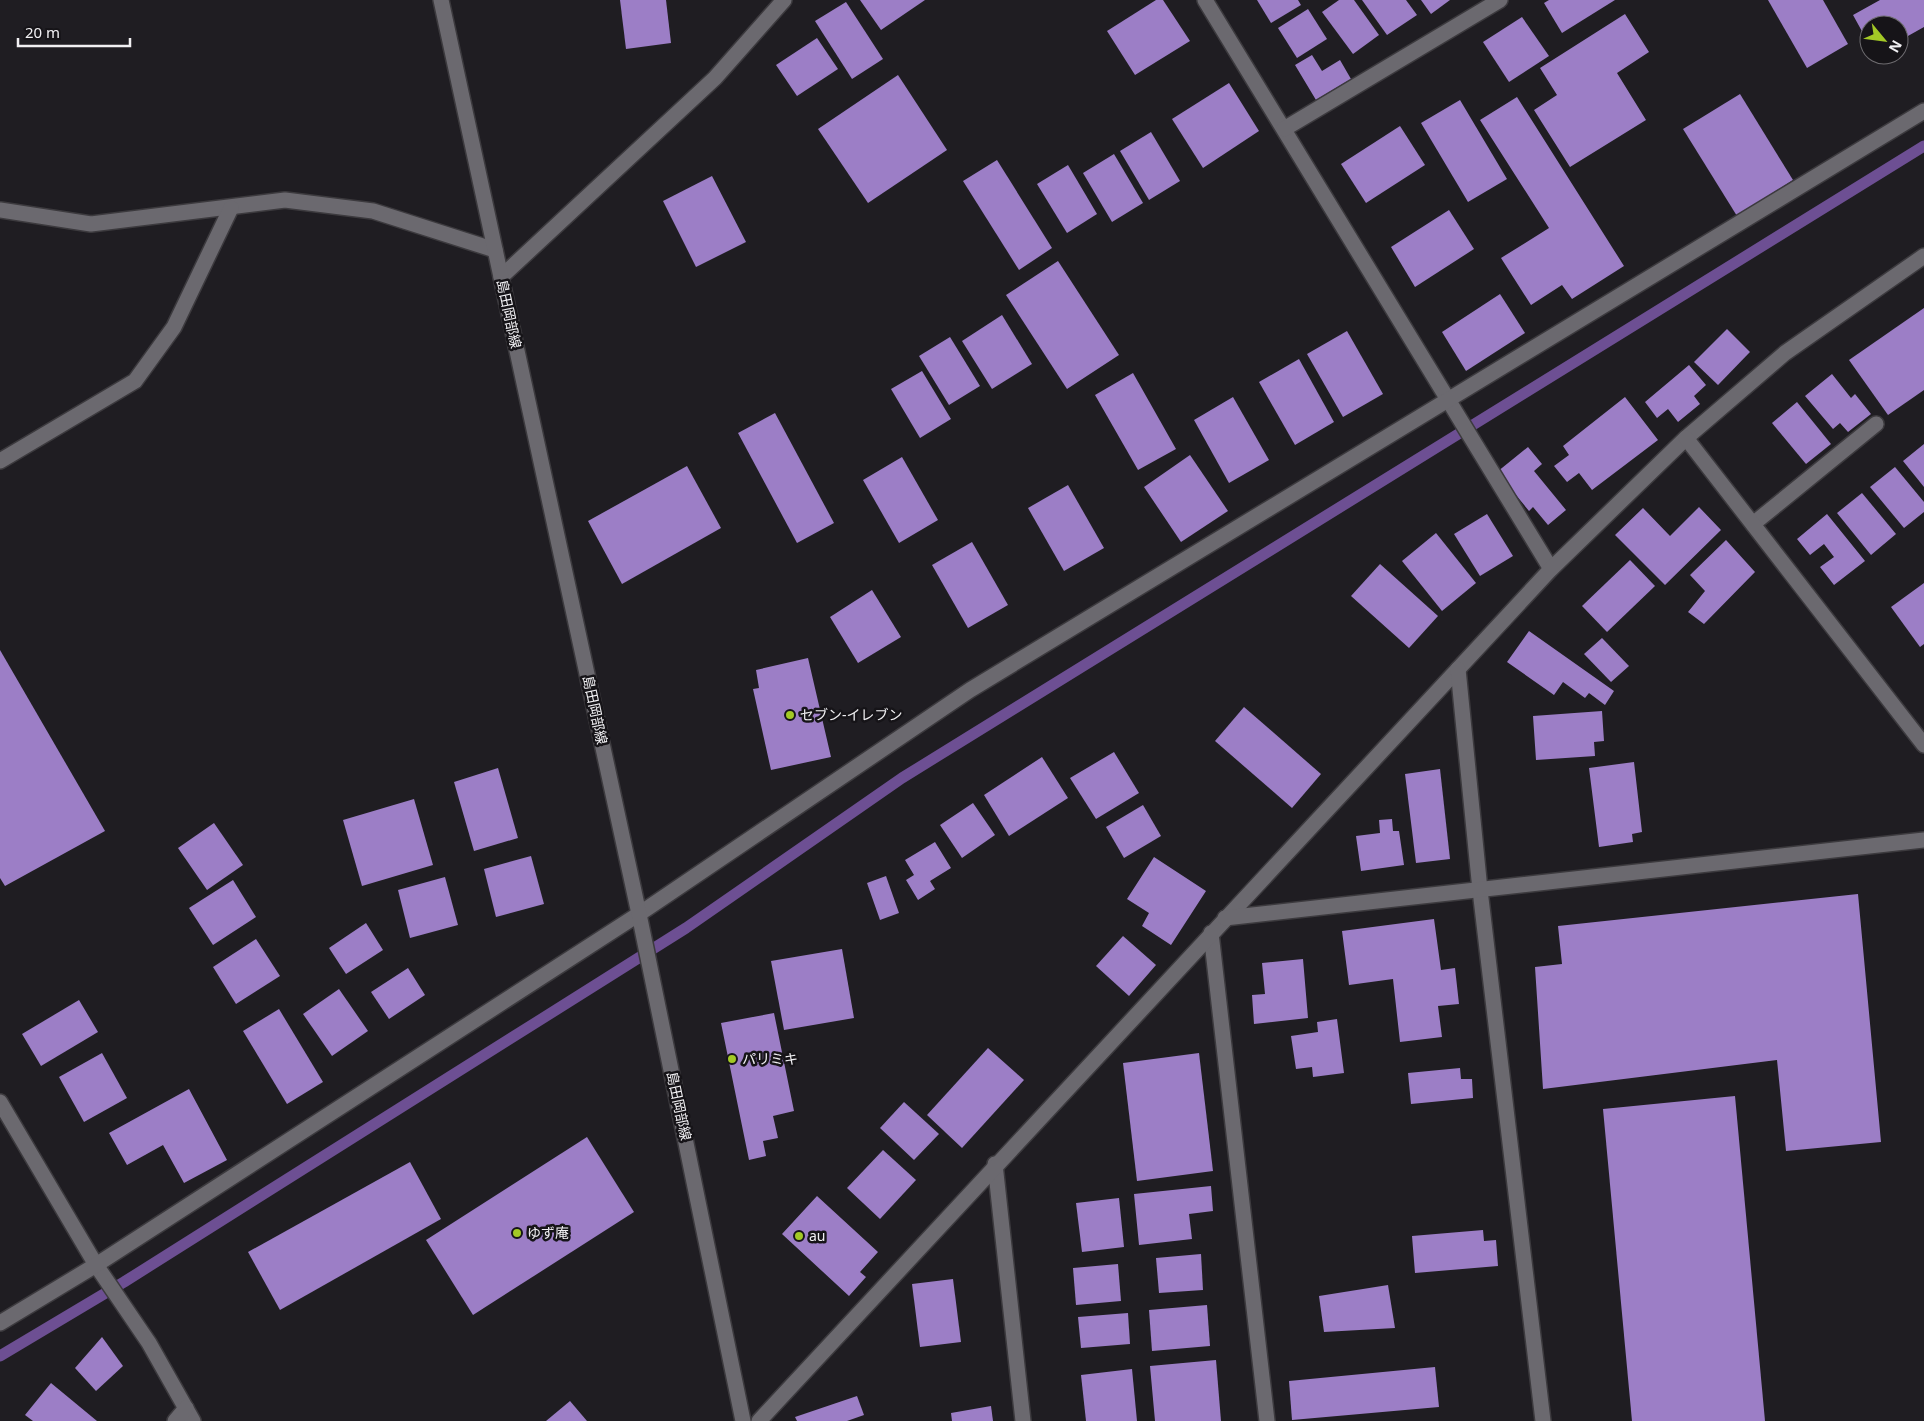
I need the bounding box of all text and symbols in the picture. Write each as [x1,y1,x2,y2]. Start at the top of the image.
scale bar [18,15,130,47]
north arrow [1859,15,1909,65]
text: 20 m [25,22,60,42]
text: N [1885,37,1907,56]
street label: 島田岡部線 [493,278,526,350]
street label: 島田岡部線 [579,674,612,746]
place label: セブン-イレブン [800,705,903,724]
marker: セブン-イレブン [784,709,796,721]
place label: パリミキ [742,1049,798,1068]
marker: パリミキ [726,1053,738,1065]
street label: 島田岡部線 [663,1070,696,1142]
place label: ゆず庵 [527,1223,569,1242]
place label: au [809,1226,826,1245]
marker: ゆず庵 [511,1227,523,1239]
marker: au [793,1230,805,1242]

